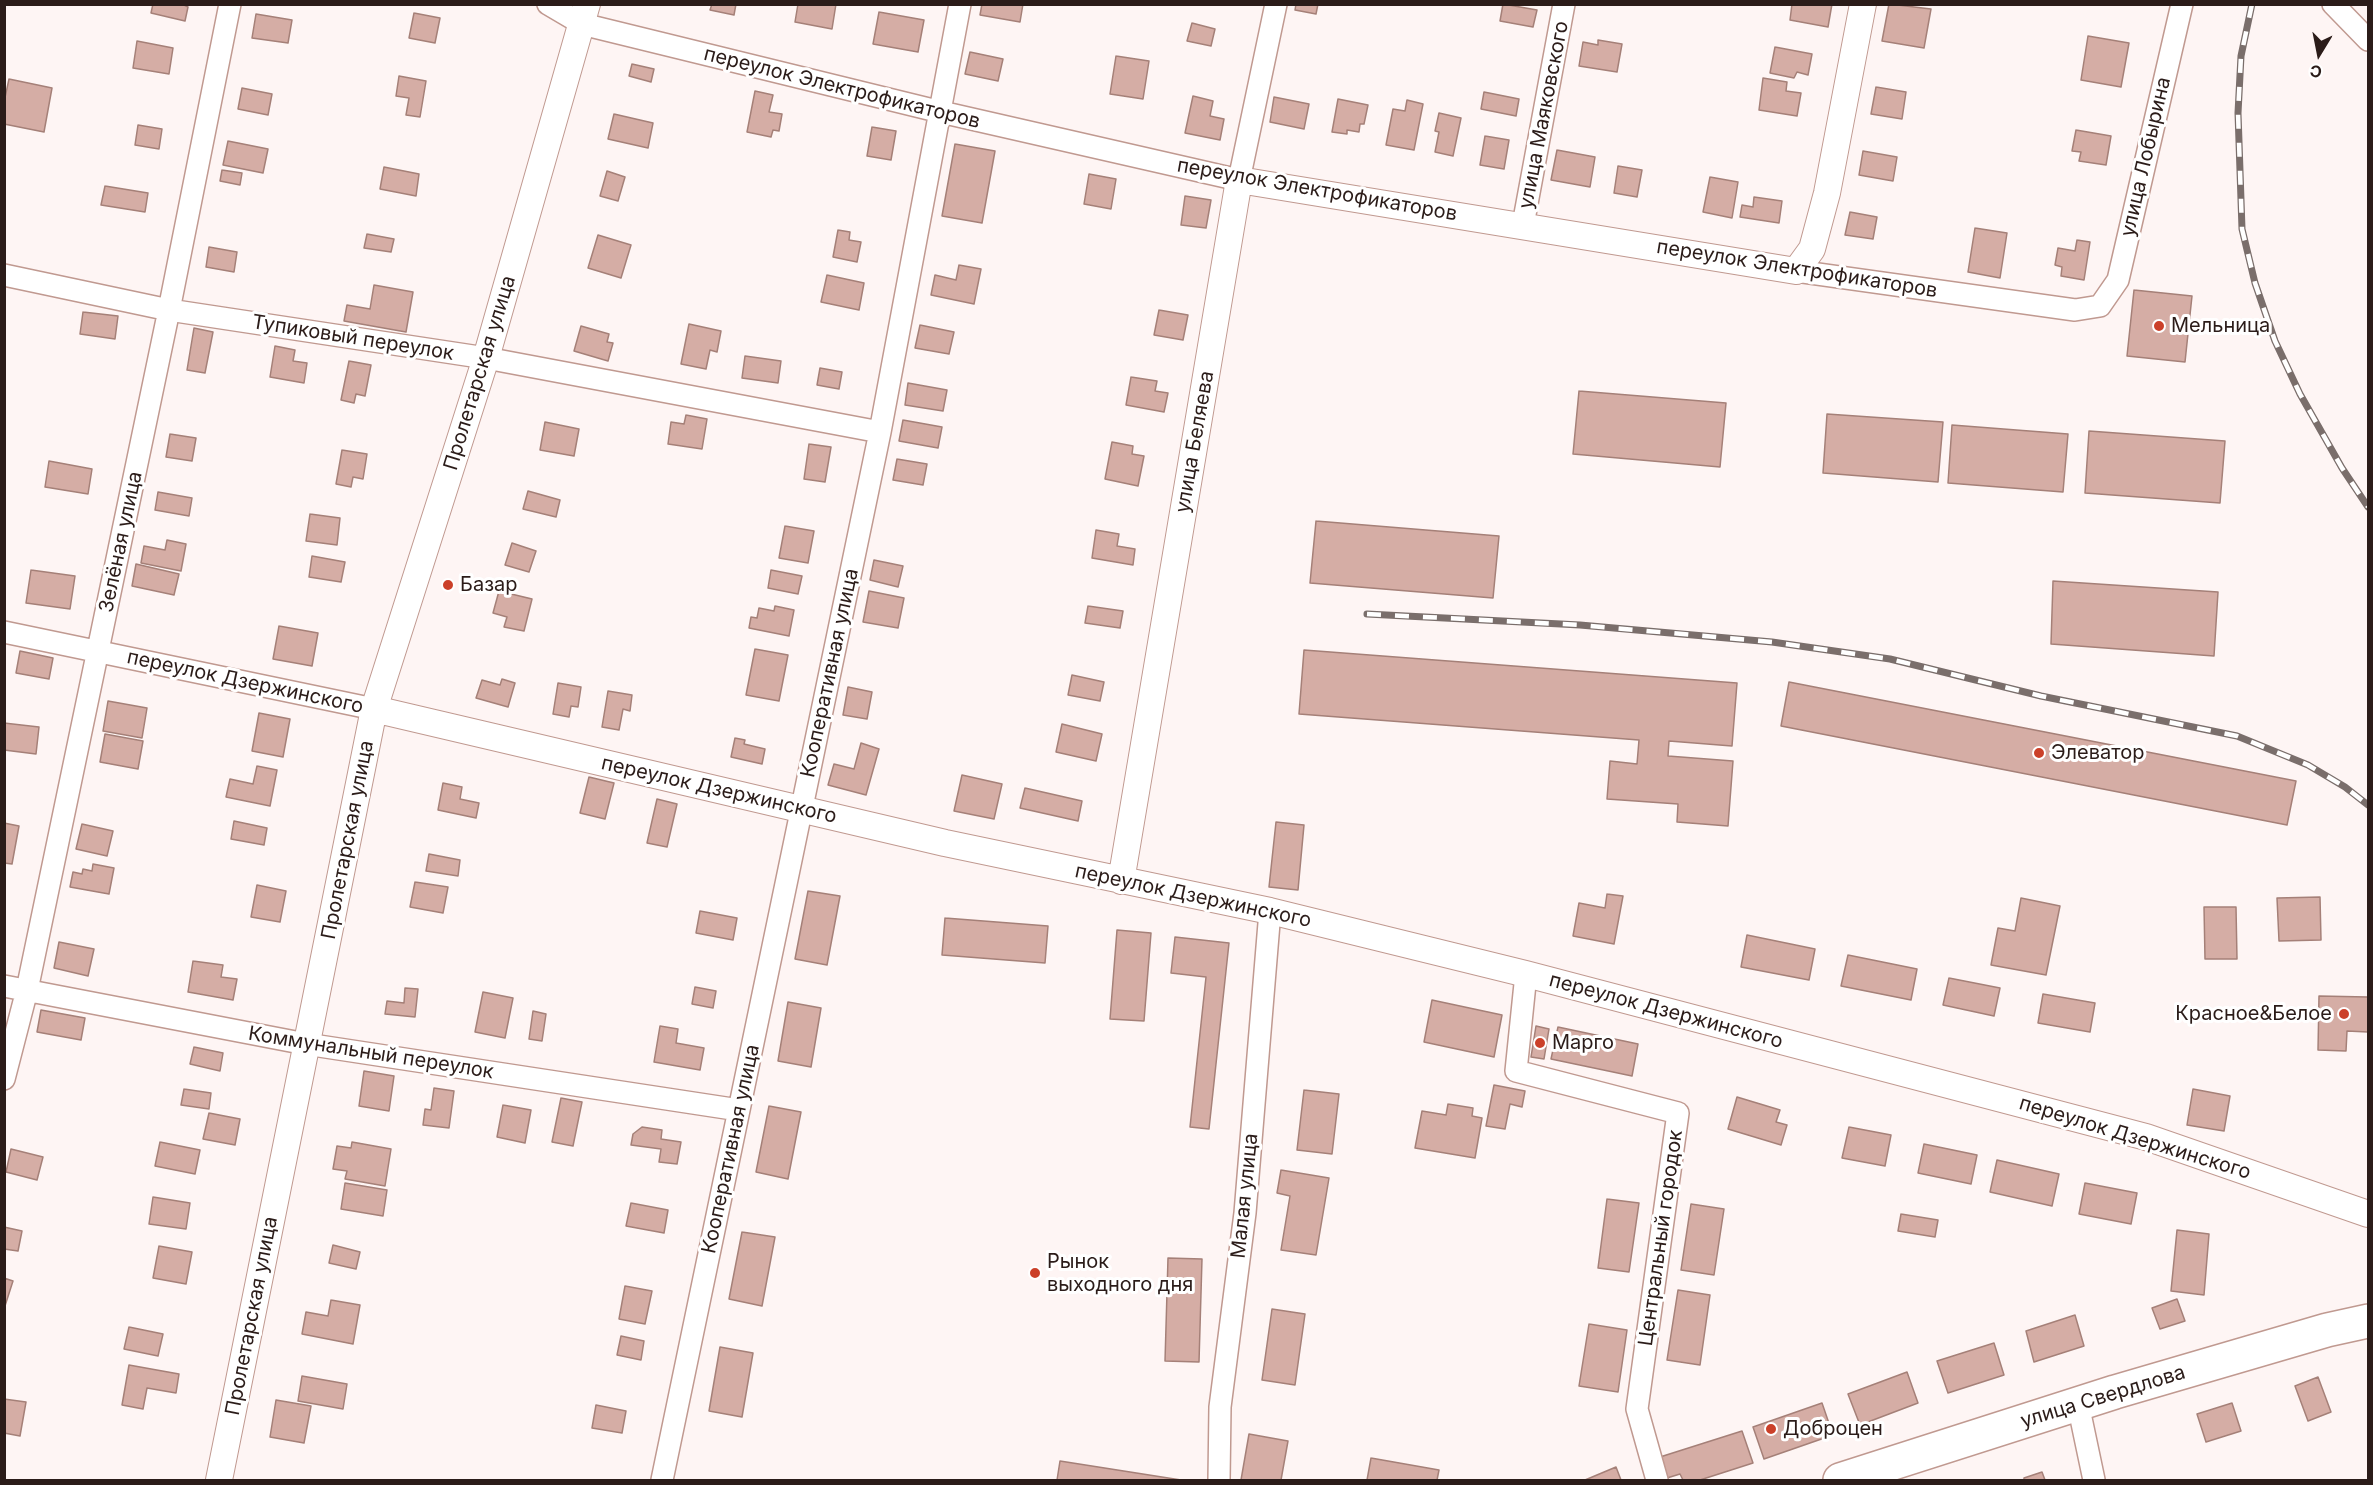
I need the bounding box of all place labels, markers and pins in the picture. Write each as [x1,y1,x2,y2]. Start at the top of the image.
place label: Мельница [2171,314,2270,338]
marker: Мельница [2152,319,2166,333]
place label: Базар [460,573,518,597]
marker: Базар [441,578,455,592]
place label: Элеватор [2051,741,2145,765]
marker: Элеватор [2032,746,2046,760]
place label: Красное&Белое [2175,1002,2332,1026]
marker: Красное&Белое [2337,1007,2351,1021]
place label: Марго [1552,1031,1614,1055]
marker: Марго [1533,1036,1547,1050]
place label: Рынок выходного дня [1047,1250,1193,1297]
marker: Рынок выходного дня [1028,1266,1042,1280]
place label: Доброцен [1783,1417,1883,1441]
marker: Доброцен [1764,1422,1778,1436]

